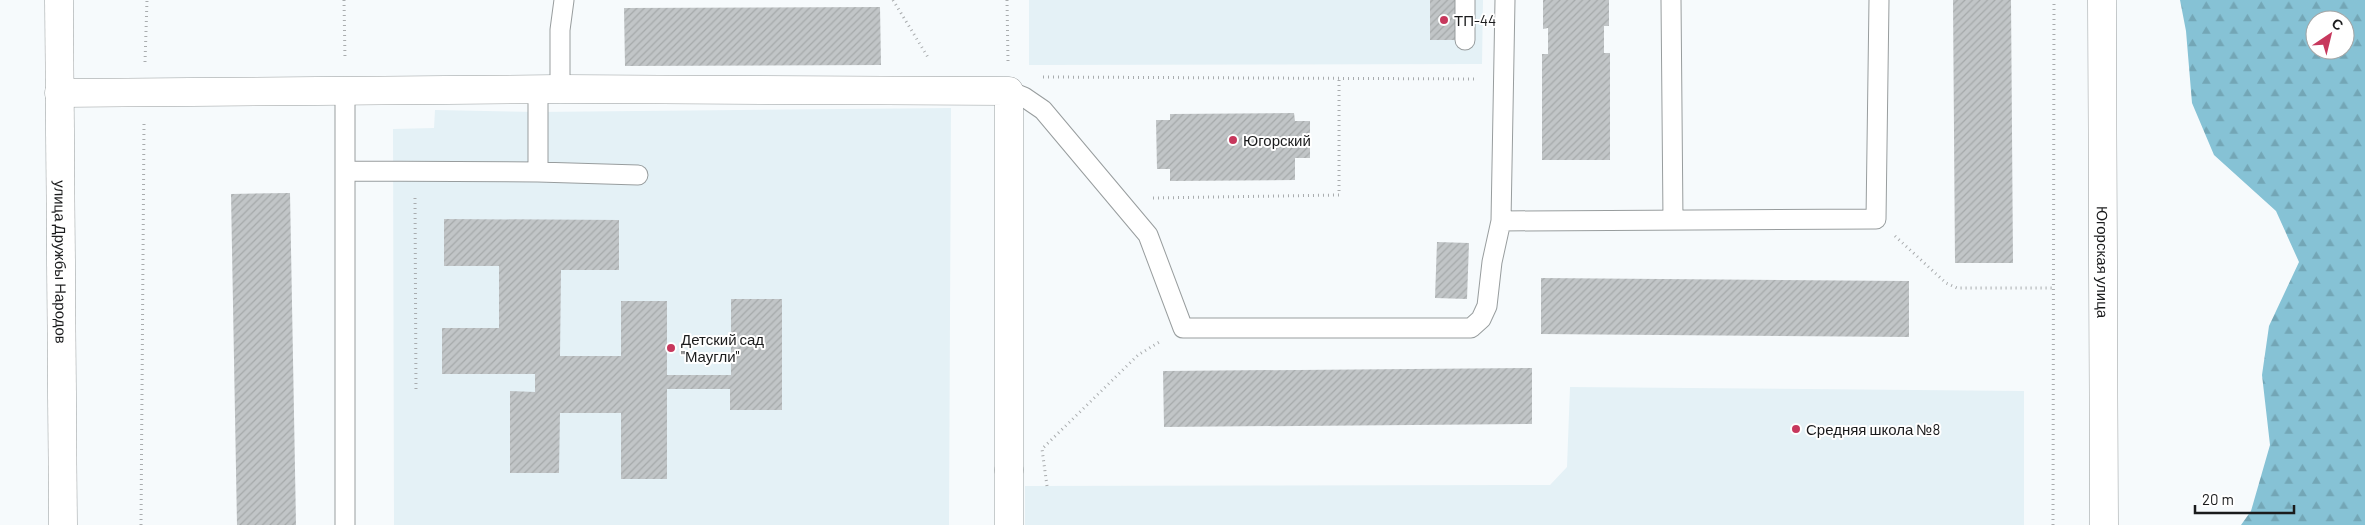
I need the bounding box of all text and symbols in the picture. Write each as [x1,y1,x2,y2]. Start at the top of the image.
north arrow [2305,10,2355,60]
place label: ТП-44 [1454,11,1496,29]
marker: ТП-44 [1438,14,1450,26]
text: С [2329,14,2347,34]
place label: Югорский [1243,131,1311,149]
marker: Югорский [1227,134,1239,146]
street label: улица Дружбы Народов [51,180,71,344]
street label: Югорская улица [2094,206,2112,319]
place label: Детский сад "Маугли" [681,330,764,365]
marker: Детский сад "Маугли" [665,342,677,354]
place label: Средняя школа №8 [1806,420,1940,438]
marker: Средняя школа №8 [1790,423,1802,435]
scale bar [2195,482,2294,514]
text: 20 m [2202,490,2234,508]

